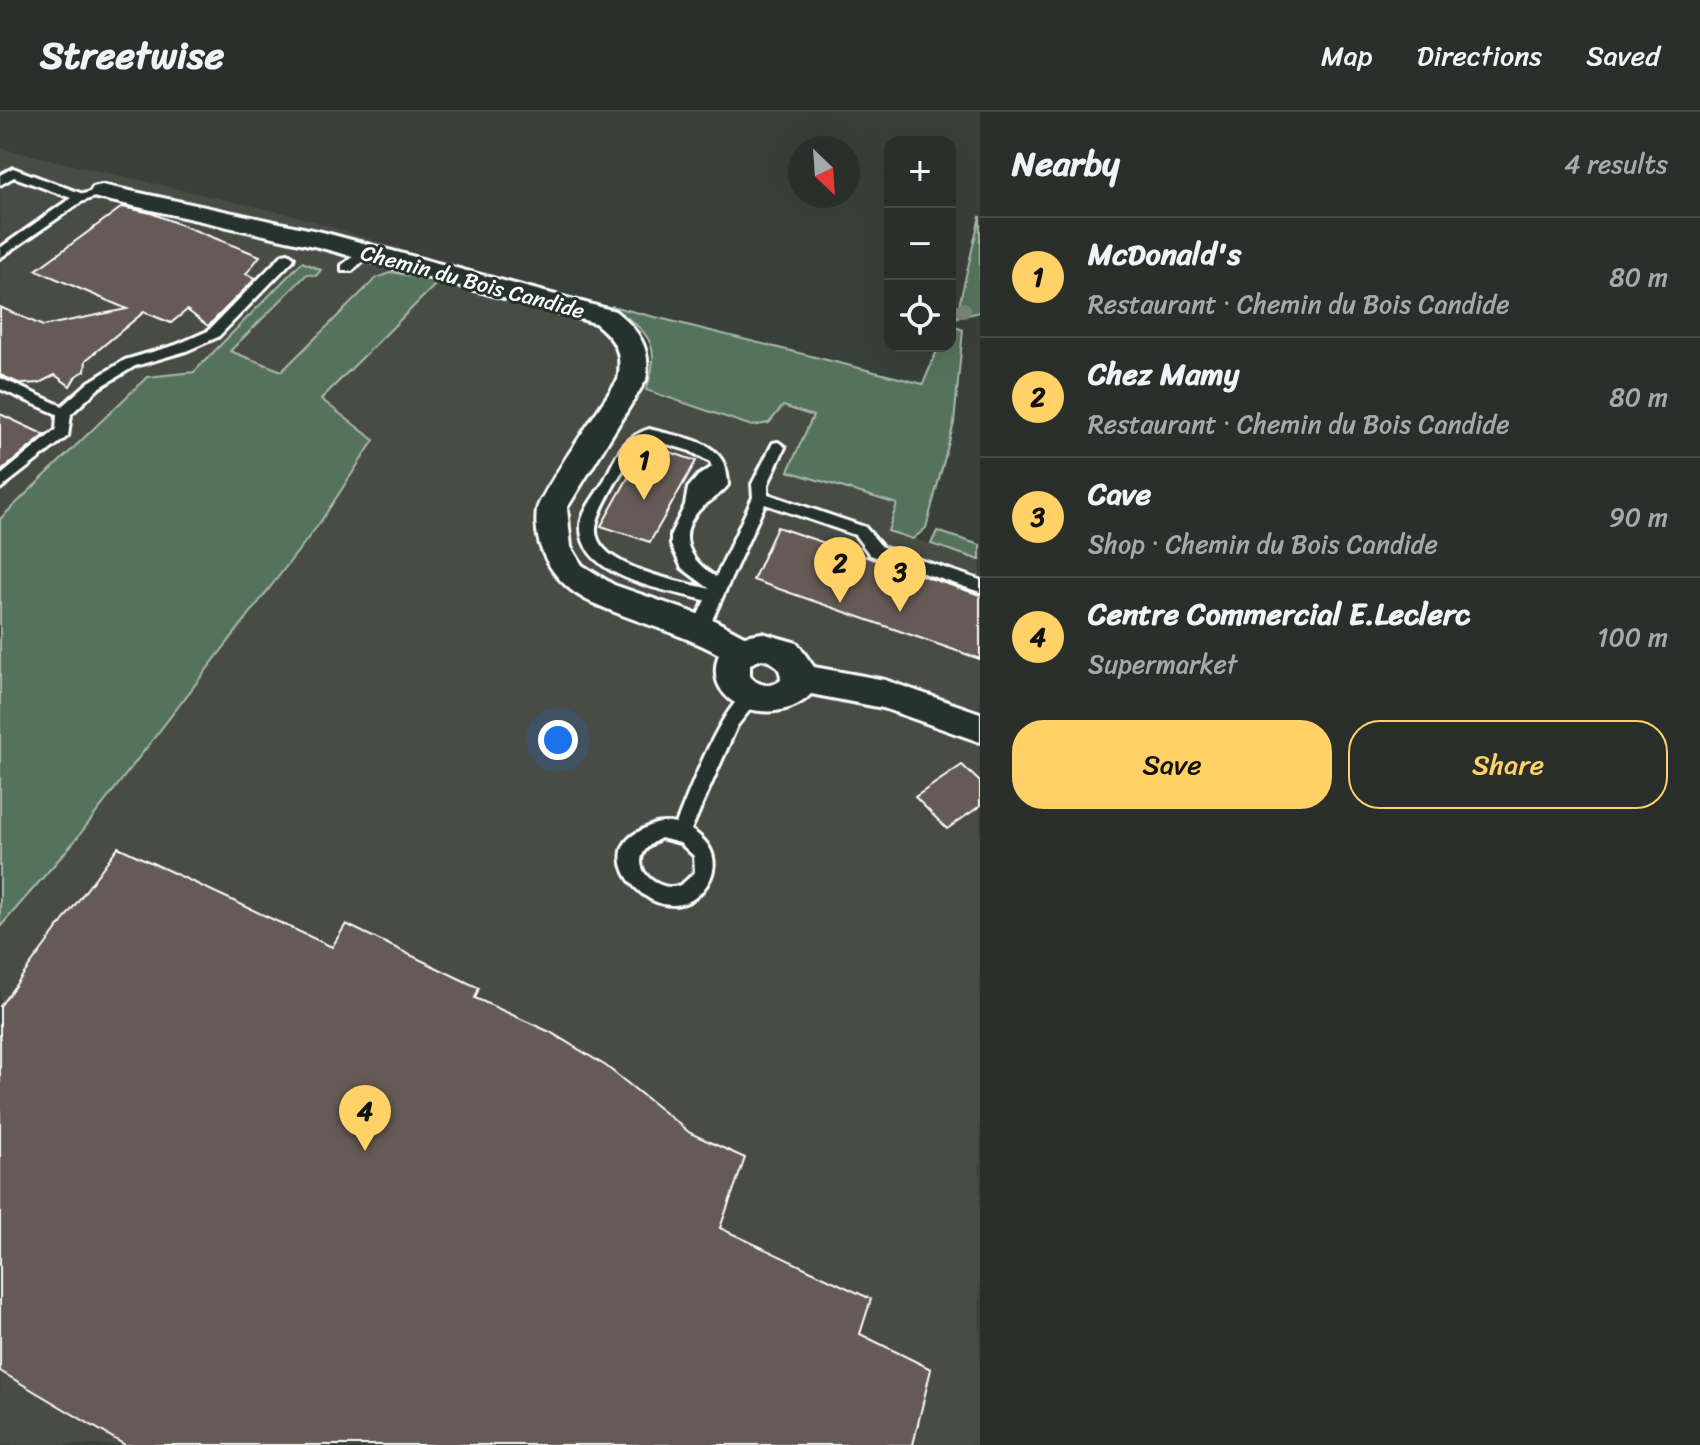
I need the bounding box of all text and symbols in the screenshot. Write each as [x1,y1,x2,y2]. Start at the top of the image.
text: Streetwise [40,22,224,89]
text: Map [1321,31,1373,80]
text: Directions [1417,31,1542,80]
text: Saved [1586,31,1660,80]
text: Nearby [1012,134,1120,194]
north arrow [788,136,860,208]
map controls [884,136,956,352]
button: + [884,136,956,208]
text: 4 results [1564,141,1668,187]
button: − [884,208,956,280]
text: McDonald's [1088,227,1241,281]
street label: Chemin du Bois Candide [356,233,589,330]
text: 1 [1032,254,1044,300]
text: 80 m [1609,254,1668,300]
button: locate [884,280,956,352]
text: Restaurant · Chemin du Bois Candide [1088,281,1510,327]
text: Chez Mamy [1088,347,1239,401]
text: 2 [1030,374,1046,420]
text: 80 m [1609,374,1668,420]
text: Restaurant · Chemin du Bois Candide [1088,401,1510,447]
pin: 1 [618,434,670,500]
text: Cave [1088,467,1151,521]
text: 3 [1031,494,1045,540]
text: 90 m [1609,494,1668,540]
text: Shop · Chemin du Bois Candide [1088,521,1438,567]
pin: 2 [814,537,866,603]
pin: 3 [874,546,926,612]
text: Centre Commercial E.Leclerc [1088,587,1470,641]
text: 4 [1030,614,1046,660]
text: 100 m [1597,614,1668,660]
text: Supermarket [1088,641,1237,687]
your location [538,720,578,760]
button: Save [1012,720,1332,809]
button: Share [1348,720,1668,809]
pin: 4 [339,1085,391,1151]

